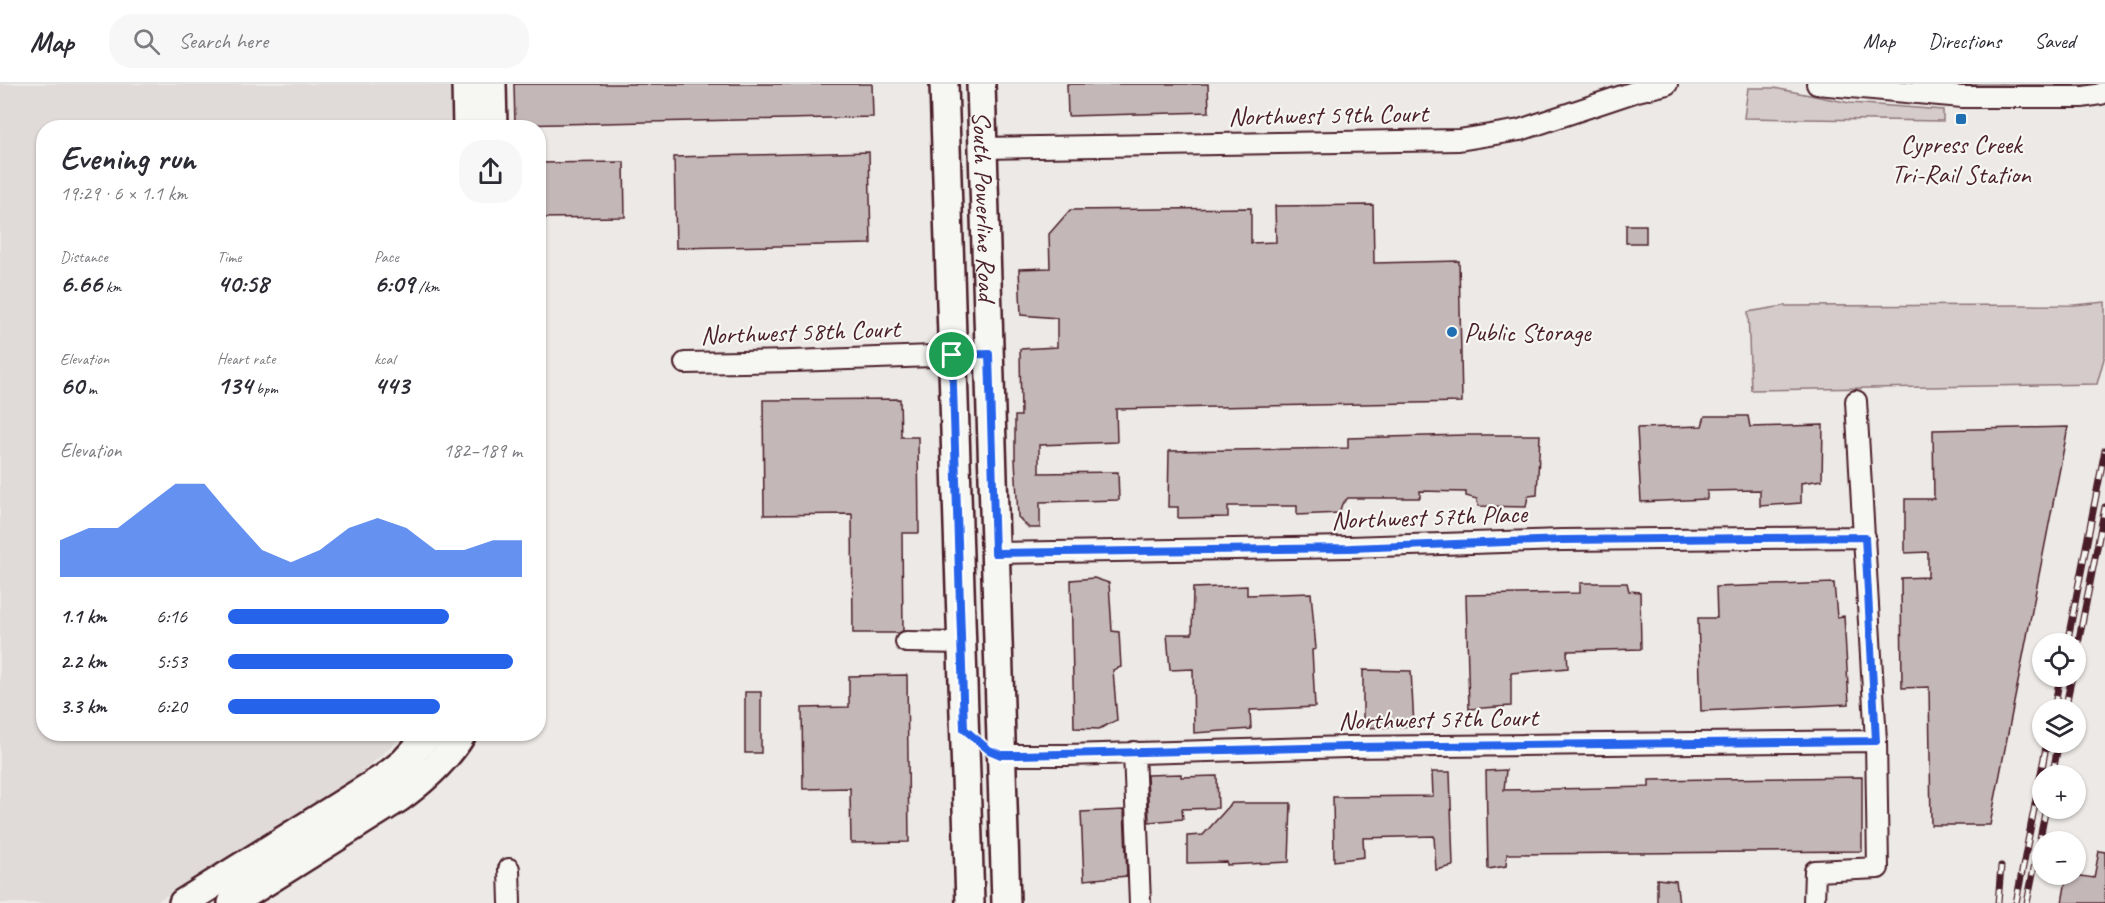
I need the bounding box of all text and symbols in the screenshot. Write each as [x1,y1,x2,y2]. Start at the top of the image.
search box [109,14,529,68]
text: Map [30,24,73,59]
icon: search [130,25,163,58]
text: Search here [178,27,268,55]
text: Map [1863,28,1895,54]
text: Directions [1928,28,2001,54]
text: Saved [2034,28,2075,54]
street label: Northwest 59th Court [1228,97,1430,133]
street label: South Powerline Road [965,111,1004,305]
marker: Cypress Creek Tri-Rail Station [1954,112,1968,126]
place label: Cypress Creek Tri-Rail Station [1891,128,2032,191]
text: Evening run [60,137,195,179]
button: share [459,140,522,203]
text: 19:29 · 6 × 1.1 km [60,181,187,206]
text: Distance [60,247,108,267]
text: Time [217,247,241,267]
text: Pace [374,247,399,267]
text: 6.66 [60,267,102,300]
text: 40:58 [217,267,269,300]
text: 6:09 [374,267,414,300]
text: km [102,277,121,297]
text: /km [414,277,439,297]
street label: Northwest 58th Court [700,312,903,352]
place label: Public Storage [1464,316,1592,349]
marker: Public Storage [1445,325,1459,339]
pin [926,329,977,380]
icon: arrive [935,338,968,371]
text: Elevation [60,349,109,369]
text: Heart rate [217,349,275,369]
text: kcal [374,349,395,369]
text: 60 [60,369,84,402]
text: 134 [217,369,252,402]
text: 443 [374,369,409,402]
text: m [84,379,97,399]
text: bpm [252,379,278,399]
text: Elevation [60,438,122,463]
text: 182–189 m [443,438,522,463]
street label: Northwest 57th Place [1331,497,1529,537]
text: 1.1 km [60,604,107,629]
text: 6:16 [156,604,187,629]
map controls [2032,633,2086,885]
button: locate [2032,633,2086,687]
text: 2.2 km [60,649,107,674]
text: 5:53 [156,649,187,674]
text: 3.3 km [60,694,107,719]
text: 6:20 [156,694,187,719]
button: layers [2032,699,2086,753]
street label: Northwest 57th Court [1338,701,1540,737]
button: + [2032,765,2086,819]
button: − [2032,831,2086,885]

